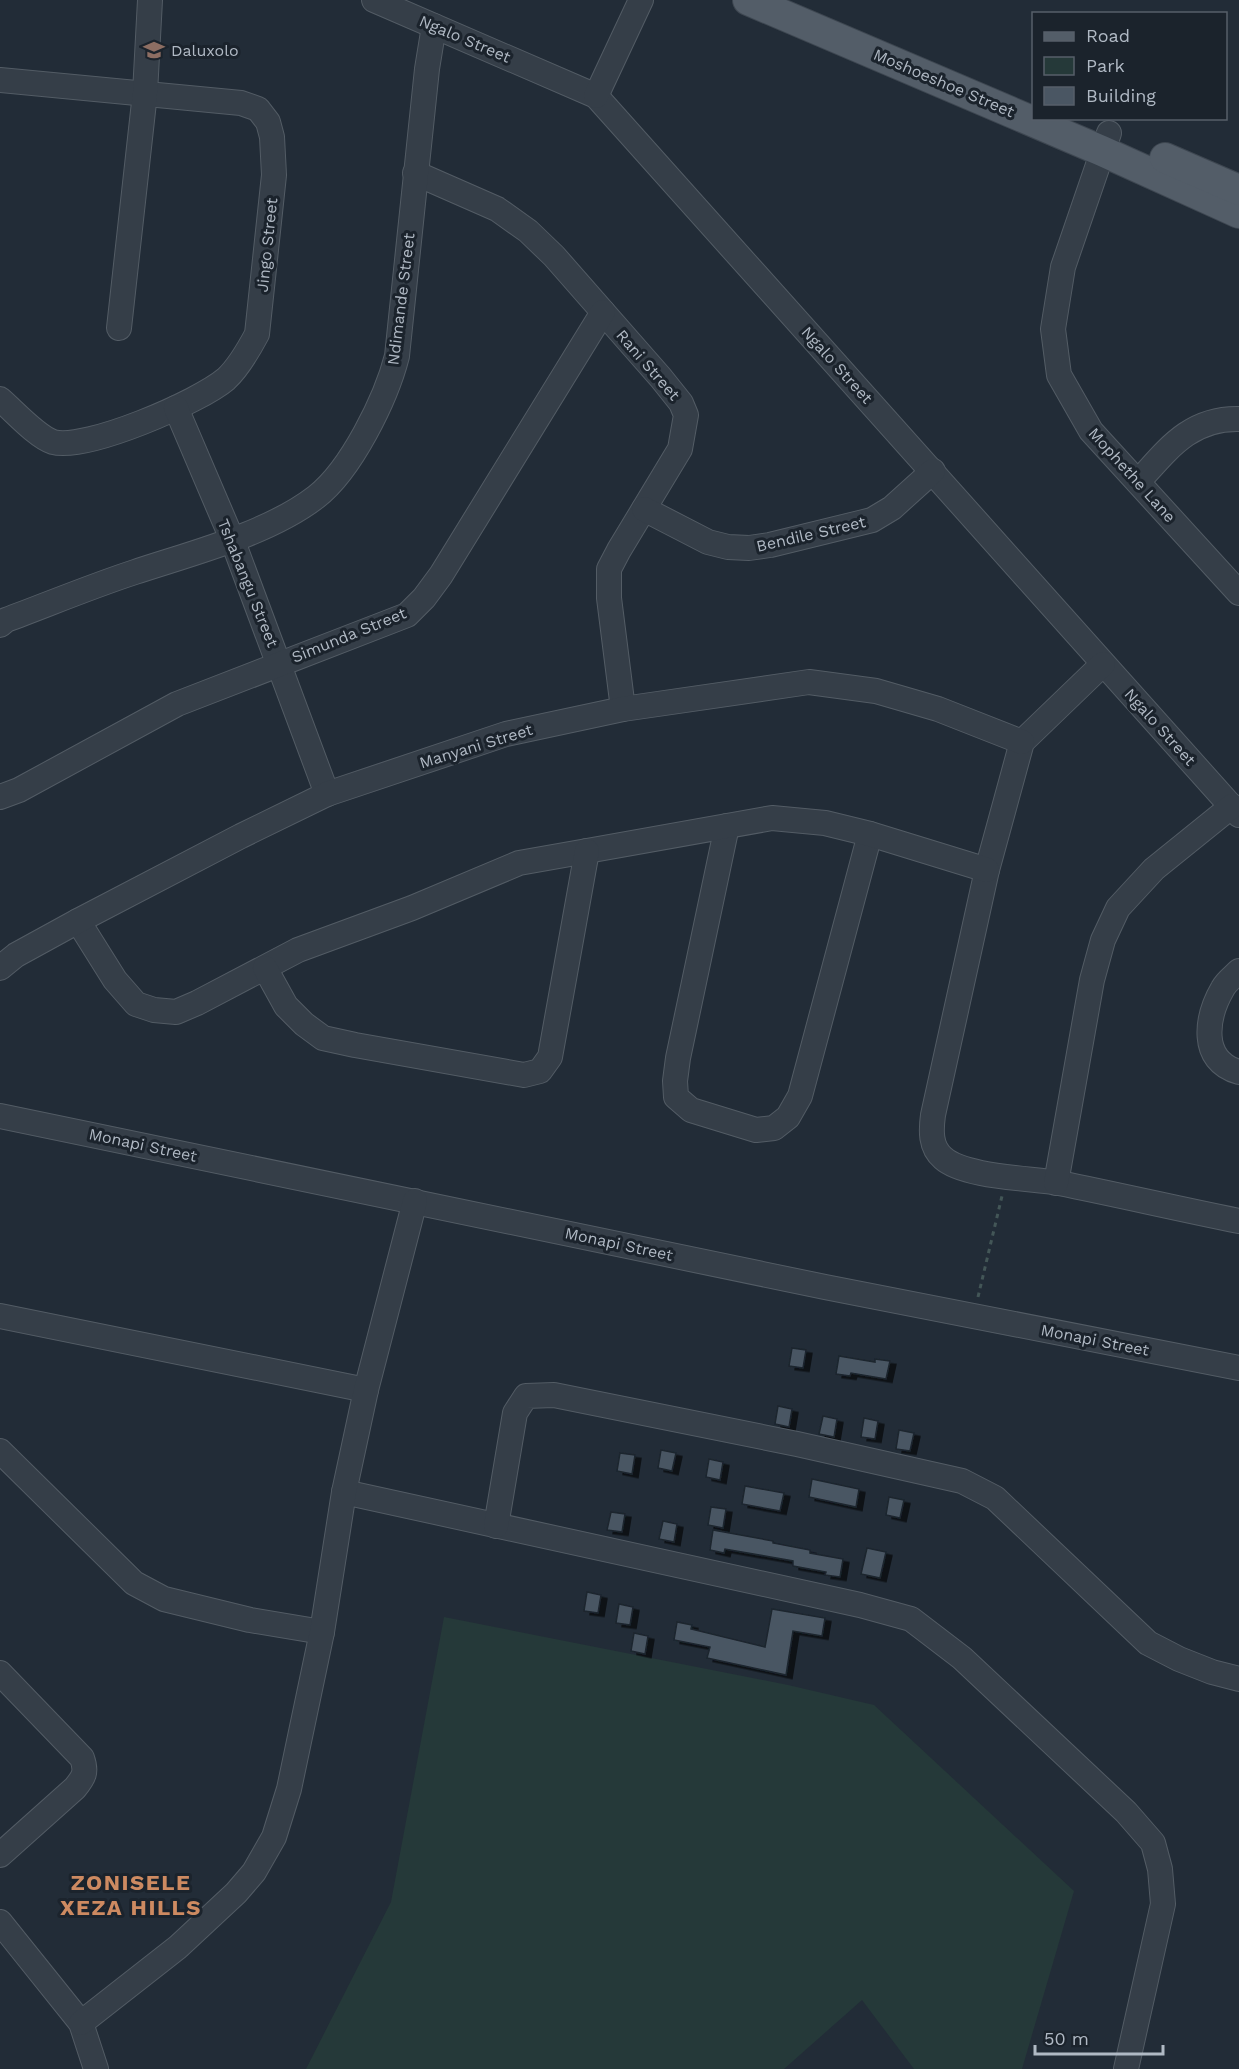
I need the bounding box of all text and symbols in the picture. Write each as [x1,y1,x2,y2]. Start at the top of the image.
street label: Ngalo Street [417,11,514,67]
legend [1032,12,1227,120]
text: Road [1086,25,1130,46]
school or university icon: Daluxolo [142,38,166,62]
place label: Daluxolo [171,41,239,60]
street label: Moshoeshoe Street [871,45,1018,121]
text: Park [1086,55,1125,76]
text: Building [1086,85,1156,106]
street label: Jingo Street [253,197,281,293]
street label: Ndimande Street [383,232,419,366]
street label: Ngalo Street [797,323,877,408]
street label: Rani Street [612,326,684,404]
street label: Mophethe Lane [1084,424,1180,526]
street label: Bendile Street [754,512,868,556]
street label: Tshabangu Street [214,516,282,650]
street label: Simunda Street [289,603,409,667]
street label: Ngalo Street [1120,685,1200,770]
street label: Manyani Street [417,720,535,772]
street label: Monapi Street [87,1124,199,1166]
street label: Monapi Street [563,1223,675,1265]
street label: Monapi Street [1039,1320,1151,1360]
district label: ZONISELE XEZA HILLS [60,1870,202,1920]
scale bar [1035,2018,1162,2056]
text: 50 m [1044,2028,1089,2049]

